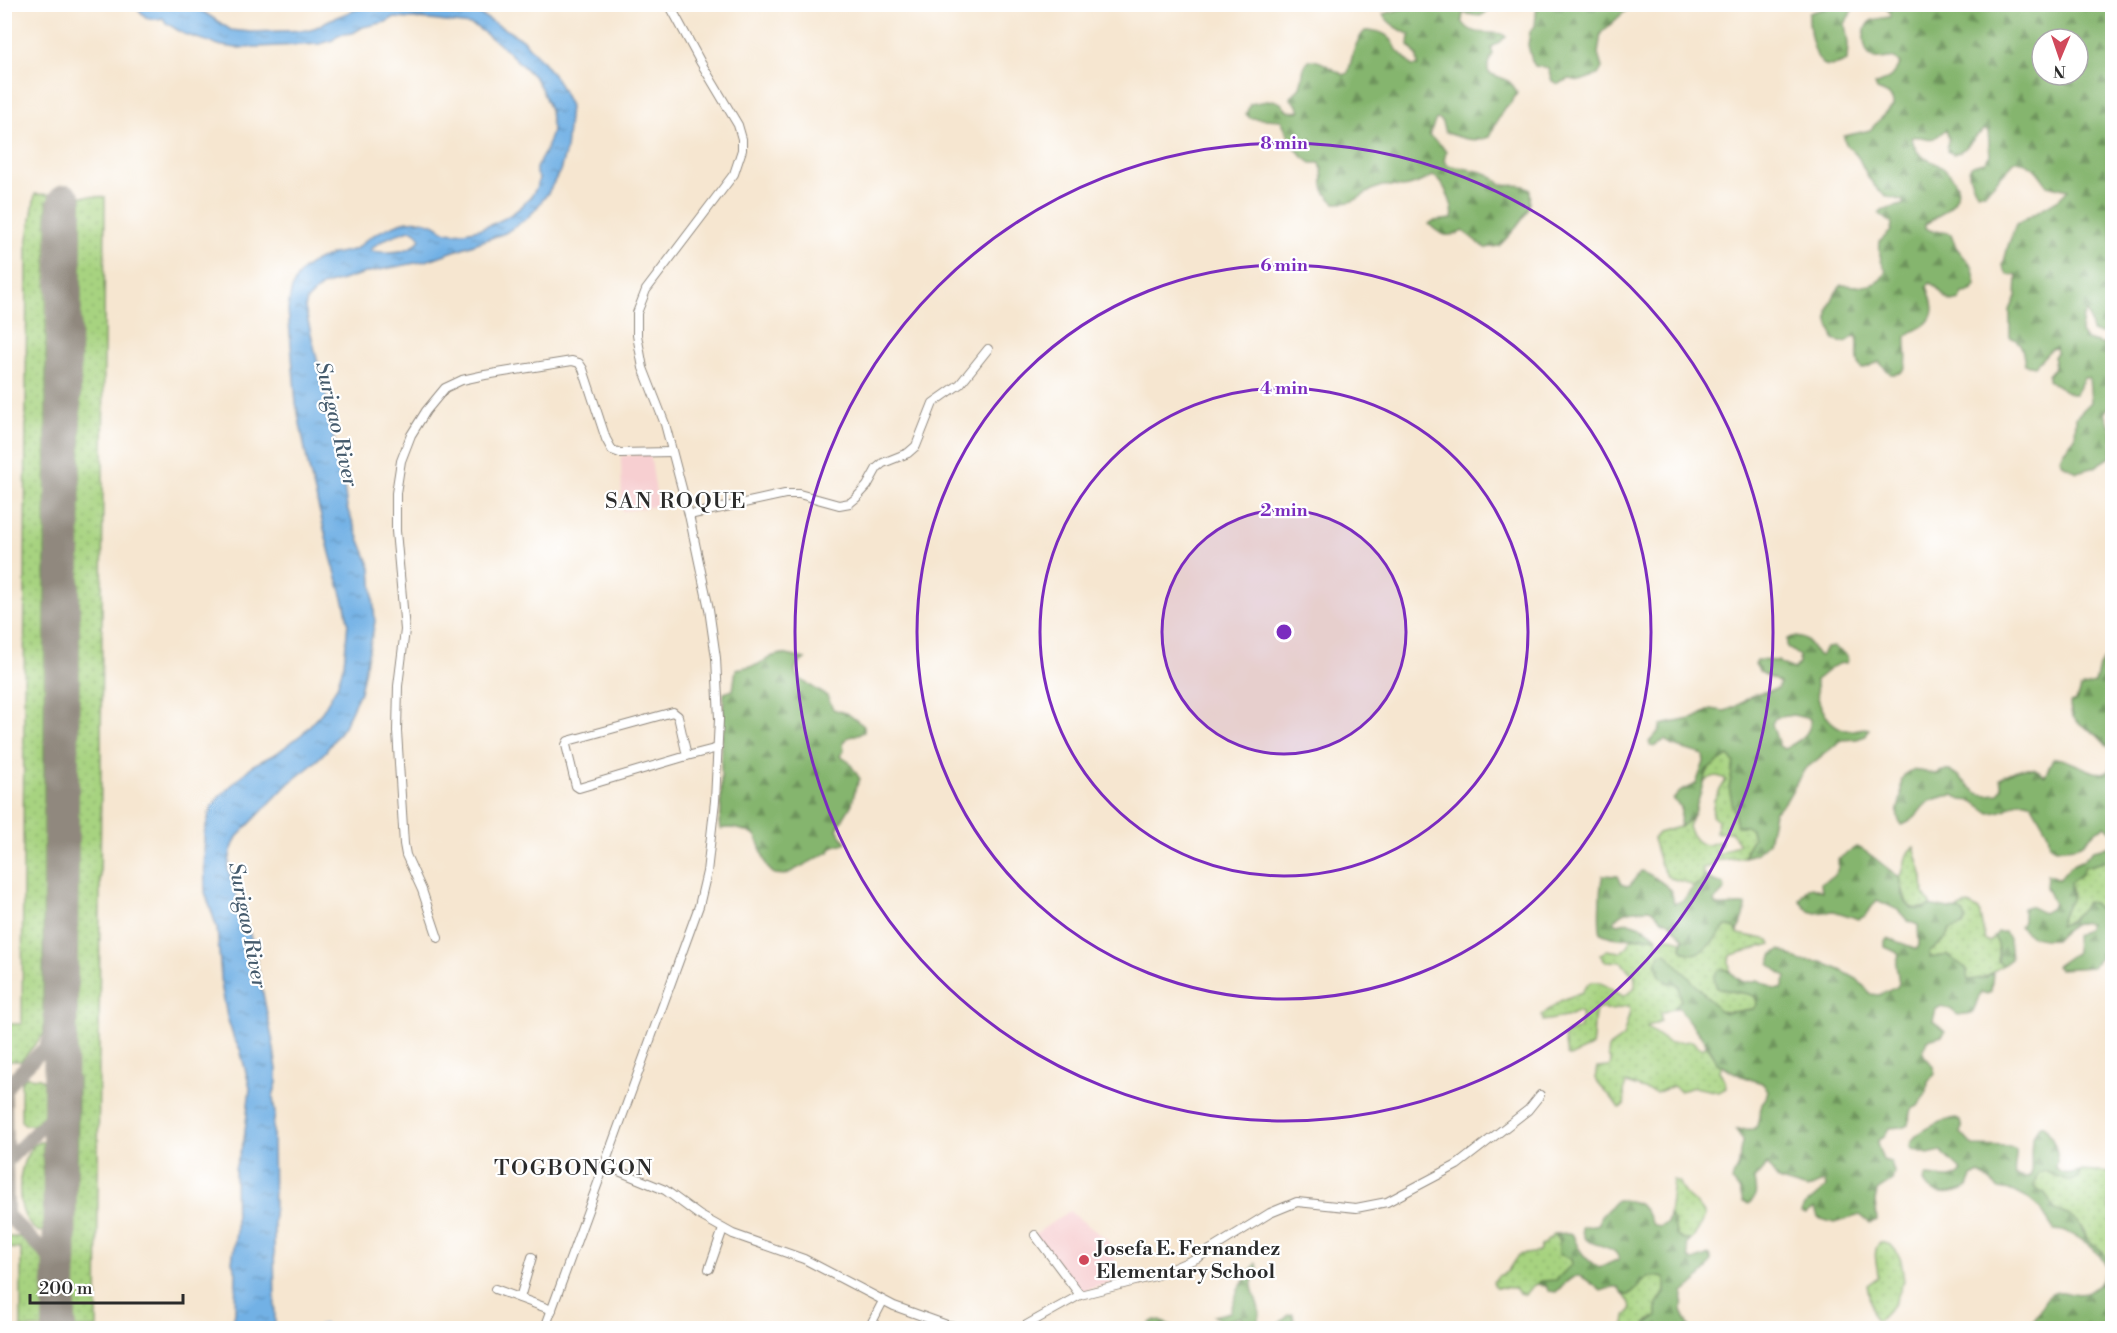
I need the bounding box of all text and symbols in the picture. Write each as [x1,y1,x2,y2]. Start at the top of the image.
north arrow [2030,27,2090,87]
text: N [2052,61,2066,81]
text: 8 min [1260,132,1308,155]
text: 6 min [1260,254,1308,277]
water label: Surigao River [309,359,363,490]
text: 4 min [1260,377,1308,400]
district label: SAN ROQUE [605,488,747,515]
text: 2 min [1260,499,1308,522]
centre of rings [1274,622,1294,642]
water label: Surigao River [222,860,272,991]
district label: TOGBONGON [494,1155,654,1182]
place label: Josefa E. Fernandez Elementary School [1093,1237,1280,1285]
marker: Josefa E. Fernandez Elementary School [1077,1253,1091,1267]
scale bar [30,1267,183,1305]
text: 200 m [39,1277,93,1300]

